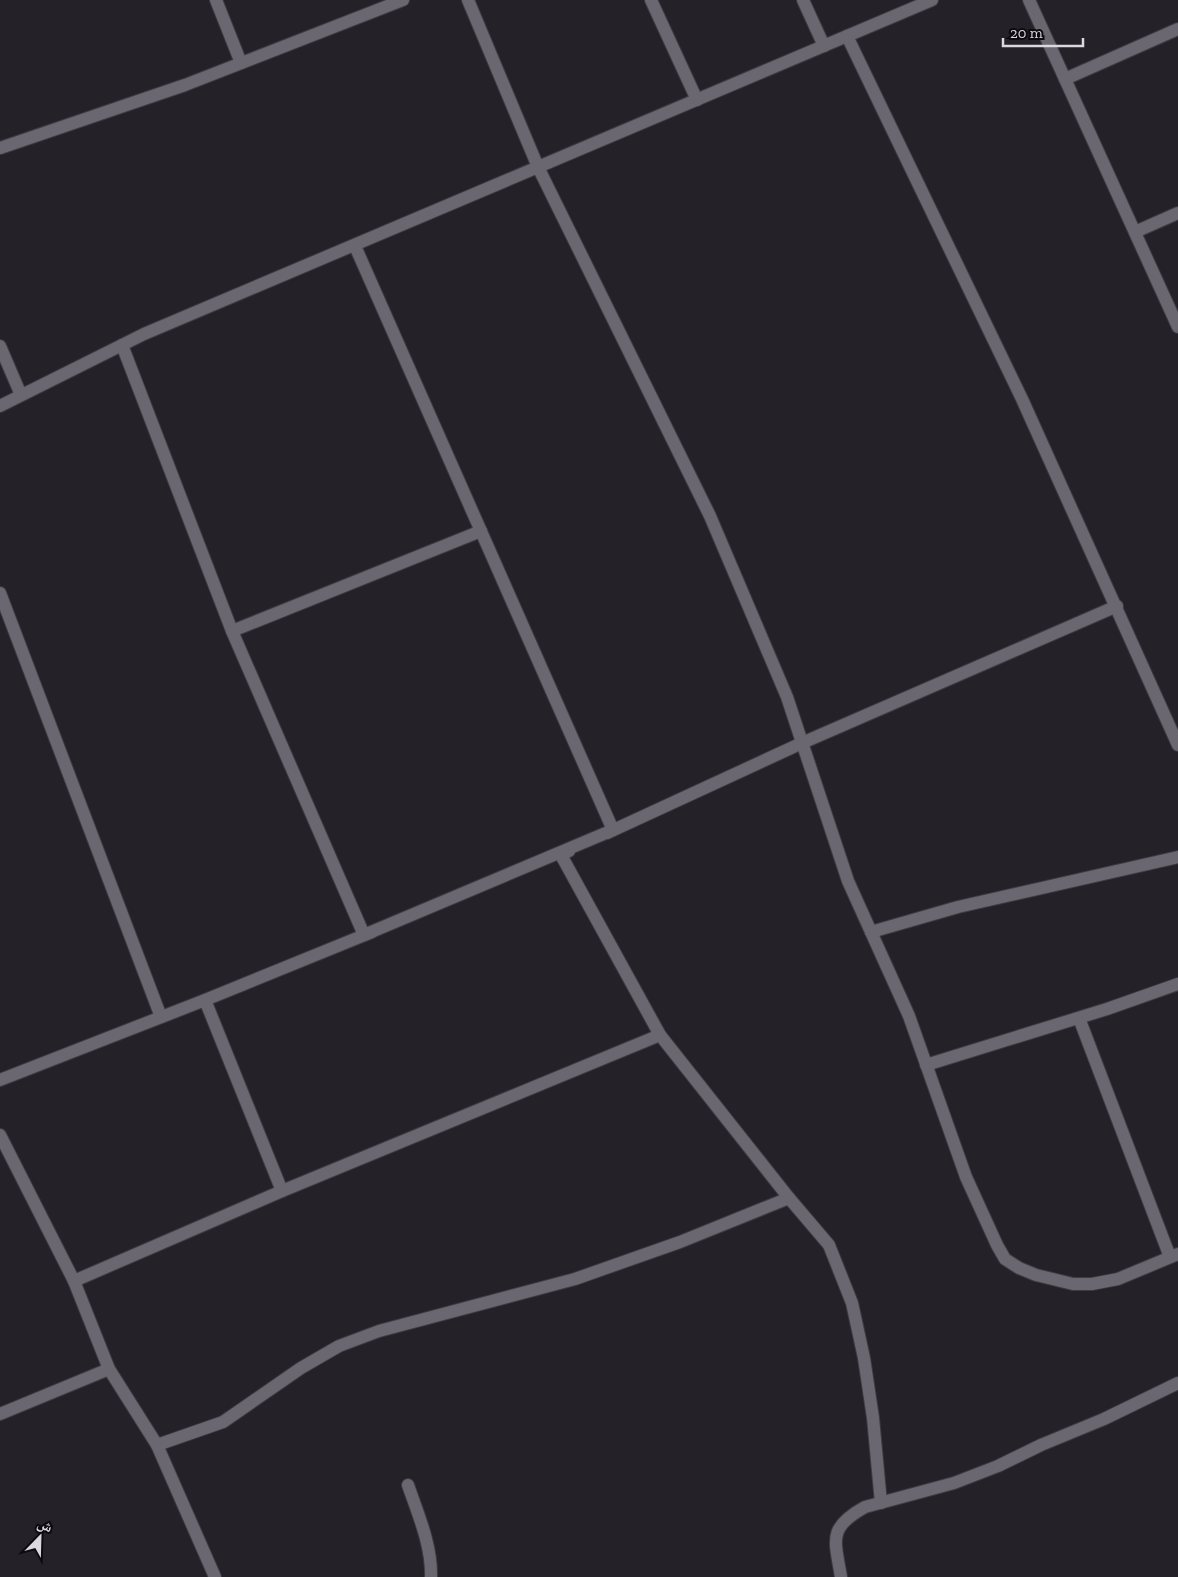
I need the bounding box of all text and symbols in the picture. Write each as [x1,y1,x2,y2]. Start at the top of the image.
scale bar [1003,15,1083,47]
text: 20 m [1010,24,1043,42]
north arrow [15,1512,65,1562]
text: ش [35,1515,55,1536]

